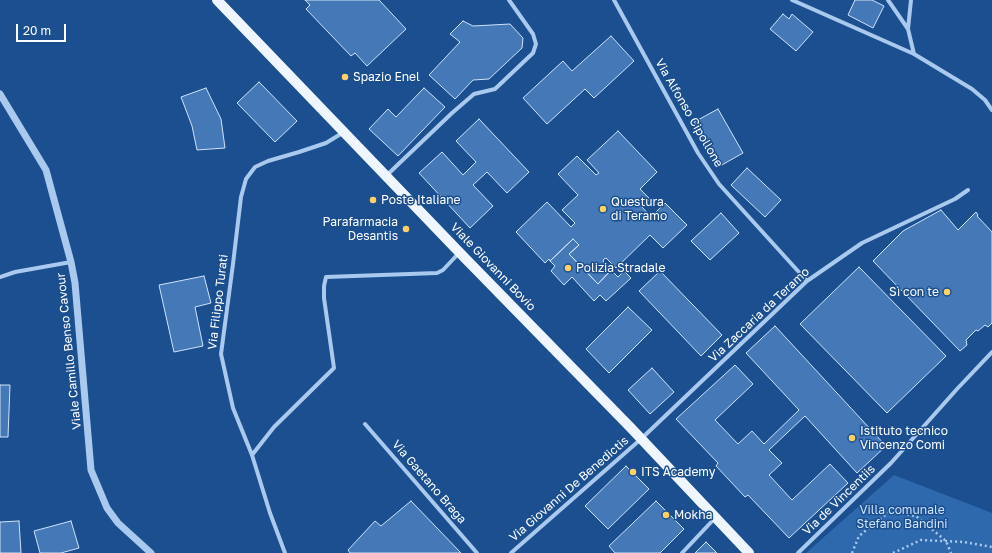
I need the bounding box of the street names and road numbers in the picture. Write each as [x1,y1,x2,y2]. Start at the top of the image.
street label: Via Alfonso Cipollone [652,56,726,170]
street label: Viale Giovanni Bovio [447,220,539,314]
street label: Via Filippo Turati [205,253,231,351]
street label: Via Zaccaria da Teramo [706,265,812,365]
street label: Viale Camillo Benso Cavour [54,272,84,430]
street label: Via Giovanni De Benedictis [507,433,631,545]
street label: Via Gaetano Braga [389,437,469,527]
street label: Via de Vincentiis [800,462,878,538]

